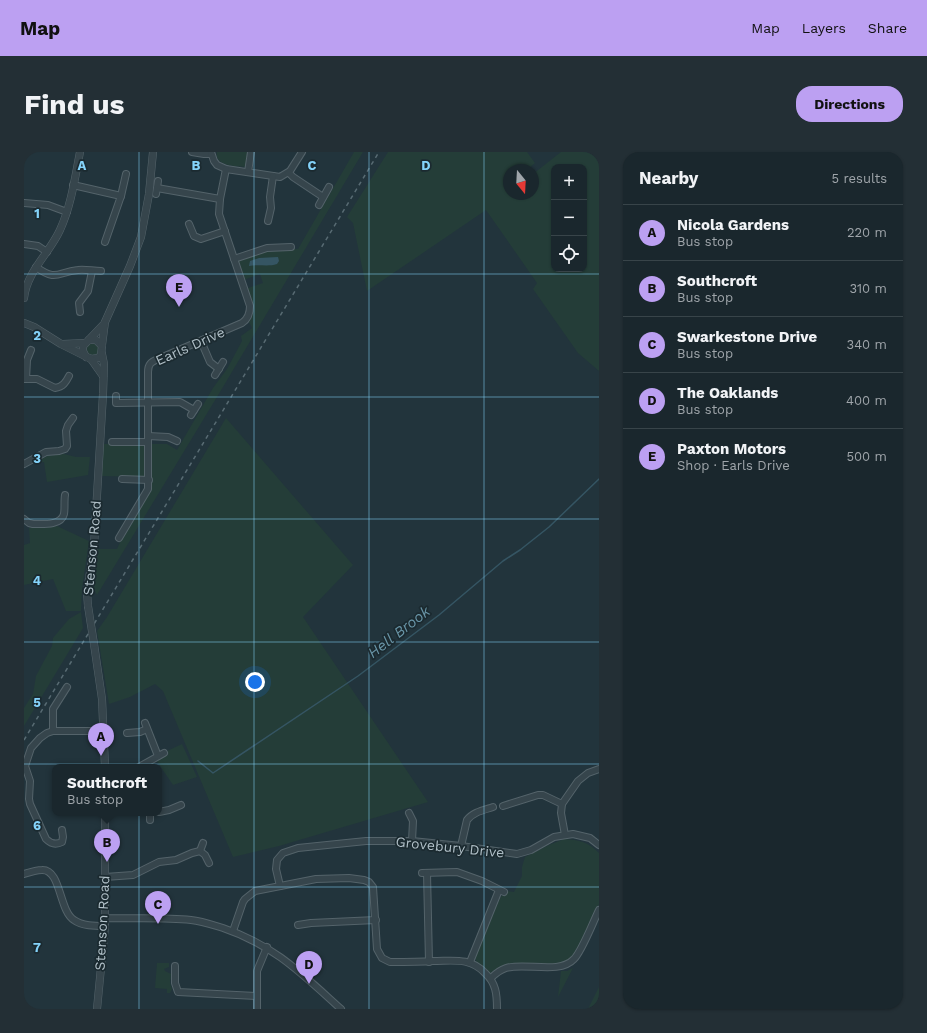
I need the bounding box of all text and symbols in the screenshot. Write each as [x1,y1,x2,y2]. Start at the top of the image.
text: Map [20,17,60,40]
text: Map [751,20,780,36]
text: Layers [802,20,846,36]
text: Share [868,20,907,36]
button: Directions [796,86,903,122]
text: Find us [24,88,124,121]
text: A [78,158,87,173]
text: B [192,158,201,173]
text: C [308,158,317,173]
text: D [421,158,431,173]
north arrow [503,164,539,200]
map controls [551,164,587,272]
button: + [551,164,587,200]
text: Nearby [639,168,698,188]
text: 5 results [832,171,887,186]
button: − [551,200,587,236]
text: 1 [34,206,40,221]
text: Nicola Gardens [677,216,789,234]
text: A [648,225,656,240]
text: 220 m [847,225,887,240]
text: Bus stop [677,234,733,249]
button: locate [551,236,587,272]
text: Southcroft [677,272,757,290]
pin: E [166,274,192,307]
text: B [648,281,656,296]
text: 310 m [849,281,887,296]
text: Bus stop [677,290,733,305]
street label: Earls Drive [153,324,227,368]
text: 2 [33,328,41,343]
text: Swarkestone Drive [677,328,817,346]
text: C [648,337,656,352]
text: 340 m [847,337,887,352]
text: Bus stop [677,346,733,361]
text: The Oaklands [677,384,778,402]
text: D [647,393,657,408]
text: 400 m [846,393,887,408]
text: Bus stop [677,402,733,417]
text: Paxton Motors [677,440,786,458]
text: E [648,449,656,464]
text: 500 m [846,449,887,464]
text: 3 [33,451,41,466]
text: Shop · Earls Drive [677,458,790,473]
street label: Stenson Road [80,500,104,596]
text: 4 [33,573,42,588]
water label: Hell Brook [364,602,434,662]
your location [245,672,265,692]
text: 5 [33,695,41,710]
pin: A [88,723,114,756]
popup [52,764,162,816]
text: Southcroft [67,774,147,792]
text: Bus stop [67,792,123,807]
text: 6 [33,818,41,833]
pin: B [94,829,120,862]
street label: Grovebury Drive [395,833,505,861]
street label: Stenson Road [92,875,112,971]
pin: C [145,891,171,924]
text: 7 [33,940,41,955]
pin: D [296,951,322,984]

